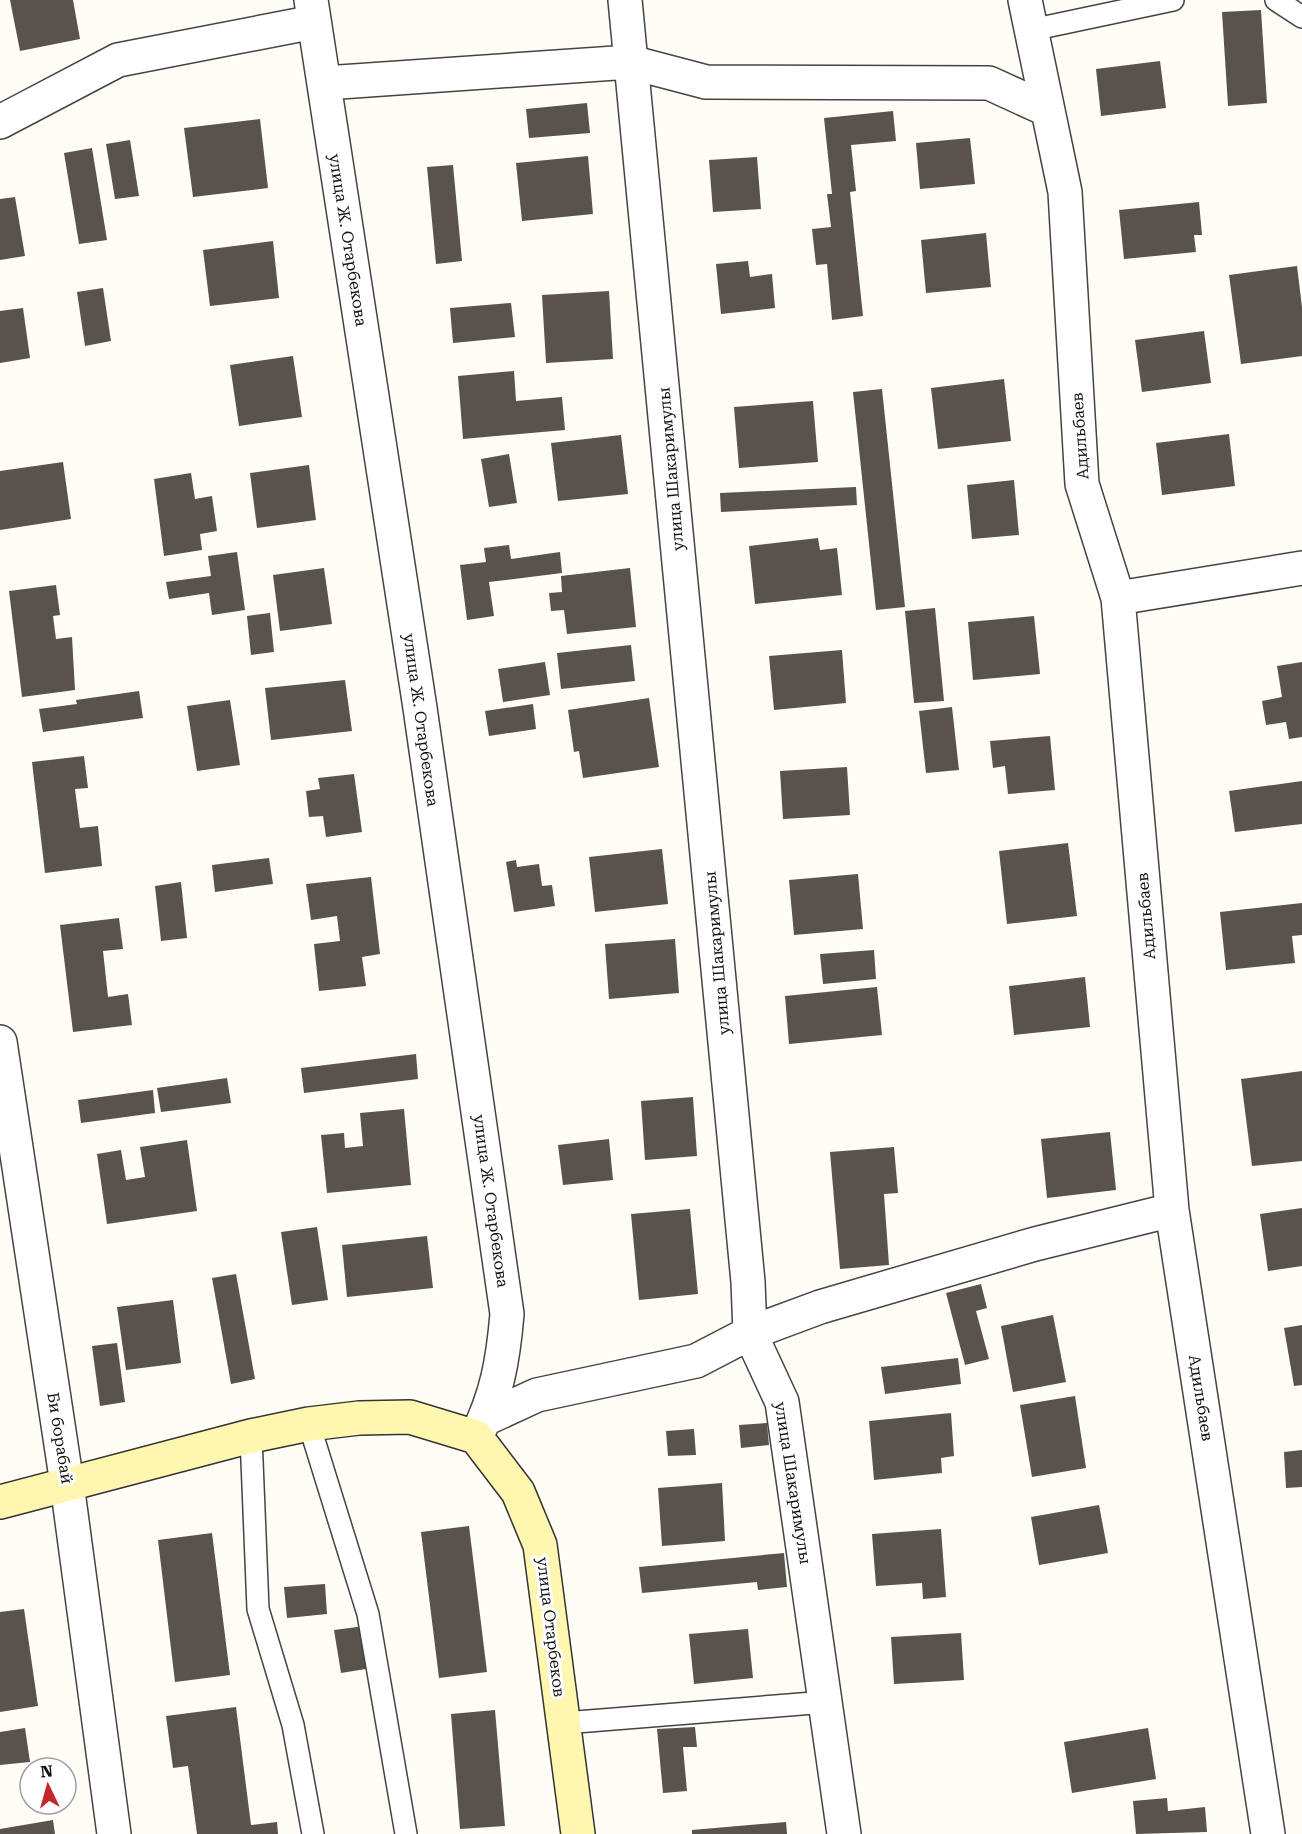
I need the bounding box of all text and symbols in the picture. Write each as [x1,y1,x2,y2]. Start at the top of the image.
street label: улица Ж. Отарбекова [325,152,371,328]
street label: улица Шакаримулы [654,386,688,552]
street label: Адильбаев [1067,392,1093,480]
street label: улица Ж. Отарбекова [399,632,443,808]
street label: улица Шакаримулы [700,870,734,1036]
street label: Адильбаев [1133,872,1159,960]
street label: улица Ж. Отарбекова [469,1113,513,1289]
street label: Адильбаев [1185,1353,1217,1443]
street label: Би борабай [43,1391,77,1485]
street label: улица Шакаримулы [771,1400,815,1566]
street label: улица Отарбеков [533,1556,569,1698]
north arrow [18,1756,78,1816]
text: N [40,1762,54,1782]

